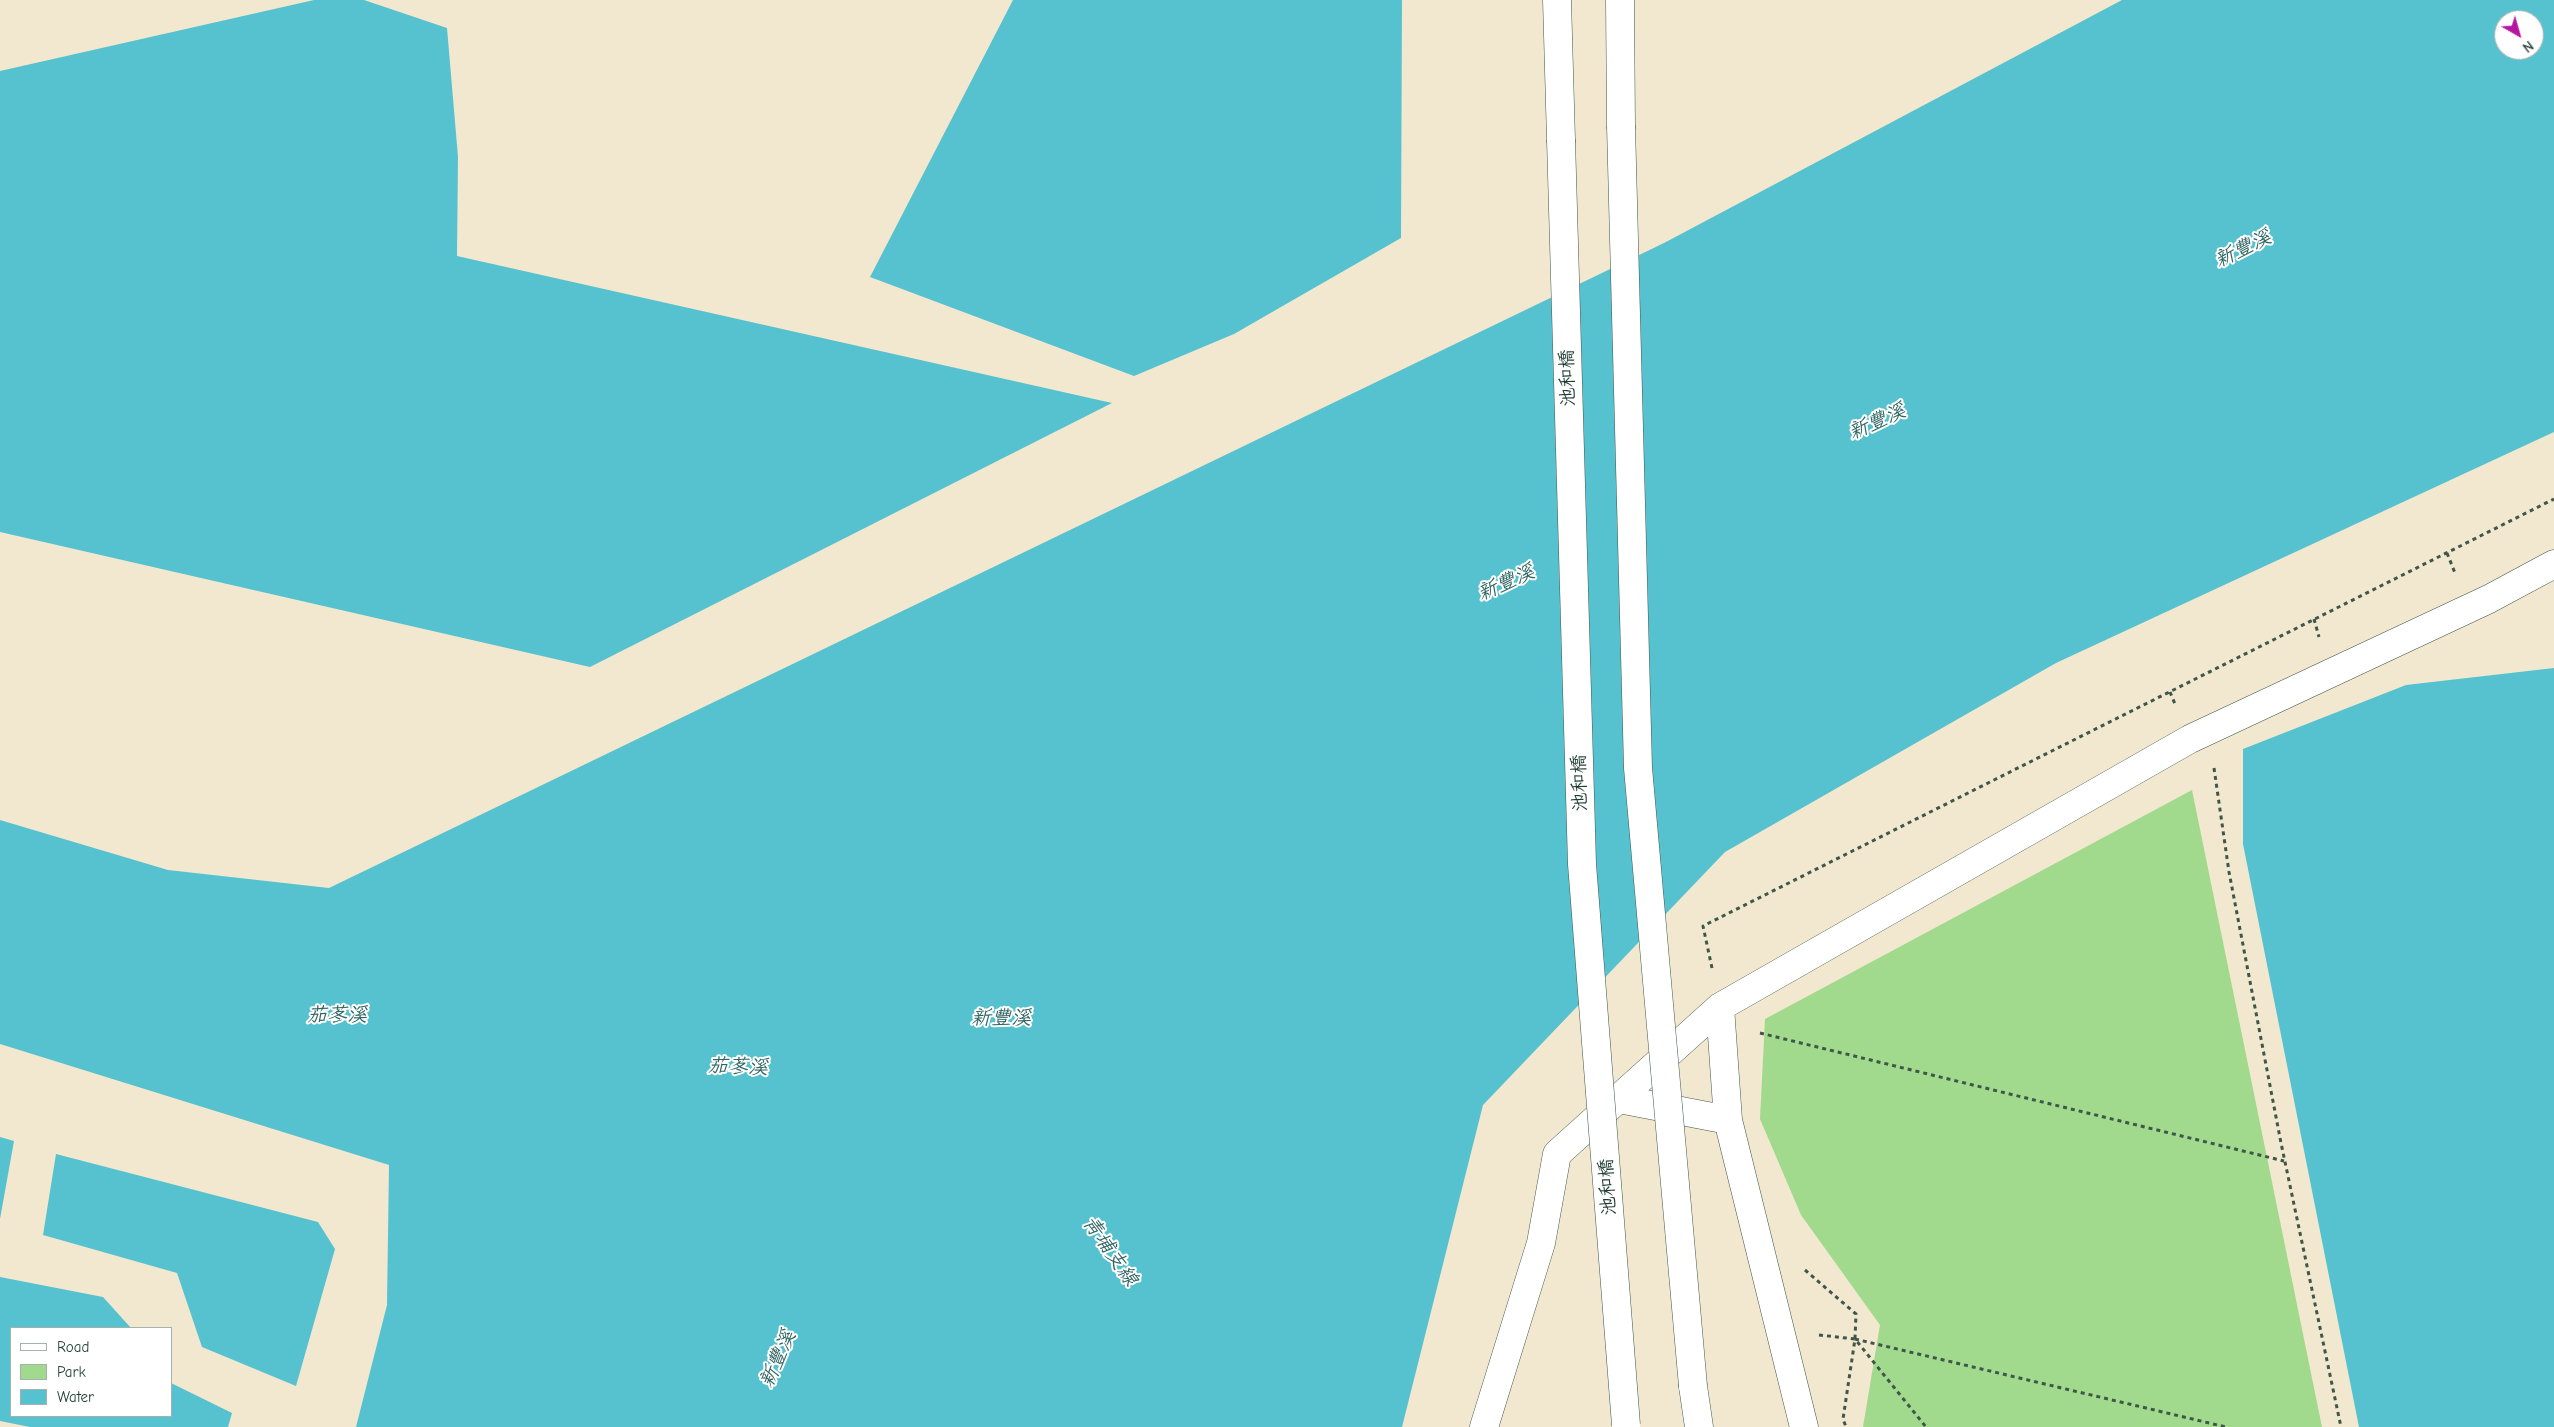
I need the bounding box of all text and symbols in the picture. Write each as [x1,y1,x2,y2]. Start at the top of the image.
north arrow [2494,10,2544,60]
text: N [2519,37,2537,56]
water label: 新豐溪 [2211,225,2275,273]
street label: 池和橋 [1556,349,1580,407]
water label: 新豐溪 [1845,399,1909,445]
water label: 新豐溪 [1474,560,1538,606]
street label: 池和橋 [1568,754,1592,812]
water label: 茄苳溪 [307,1003,367,1027]
water label: 新豐溪 [971,1006,1031,1030]
water label: 茄苳溪 [708,1054,768,1080]
street label: 池和橋 [1595,1158,1621,1216]
water label: 青埔支線 [1077,1211,1143,1291]
legend [10,1327,172,1417]
water label: 新豐溪 [755,1327,801,1391]
text: Road [57,1338,89,1356]
text: Park [57,1363,86,1381]
text: Water [57,1388,94,1406]

